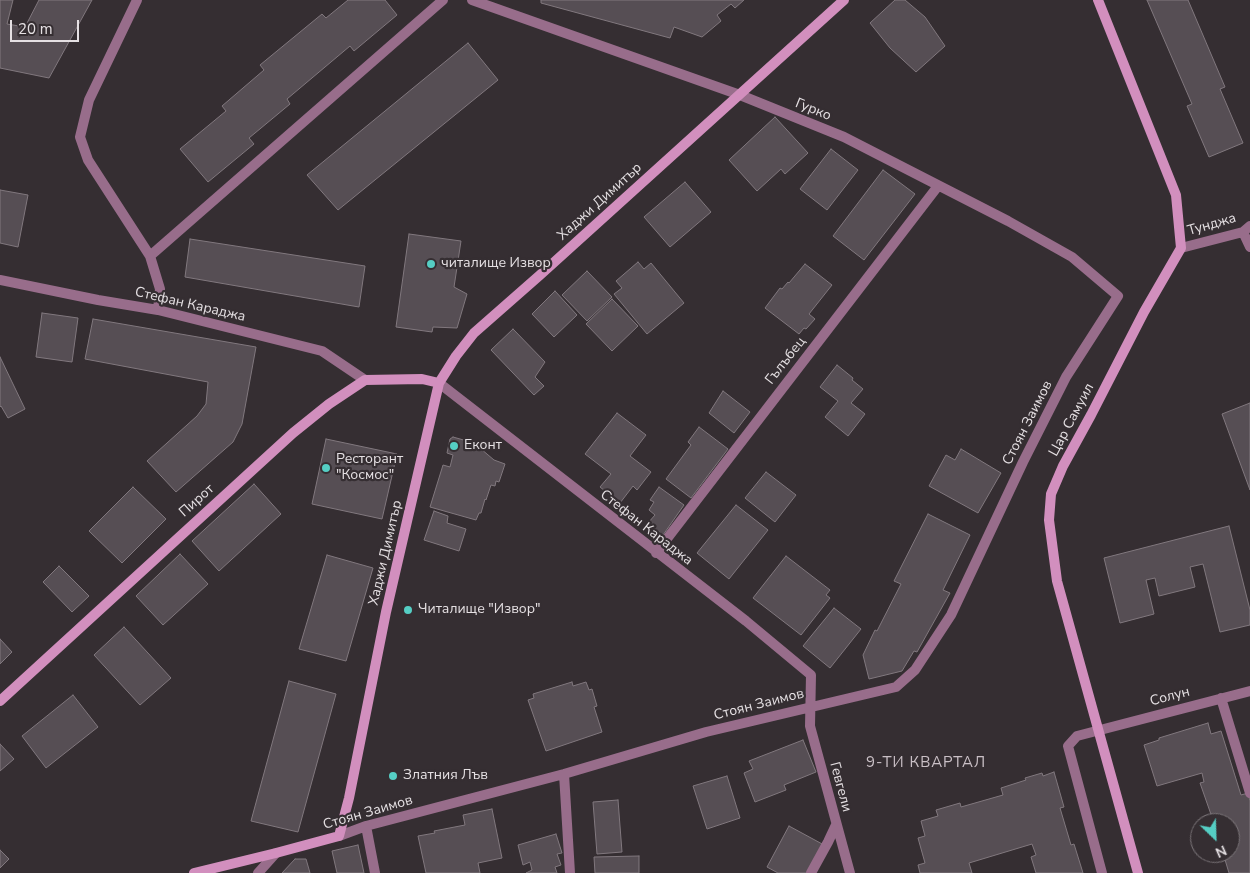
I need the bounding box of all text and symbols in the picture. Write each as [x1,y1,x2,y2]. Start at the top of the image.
scale bar [12,10,81,42]
text: 20 m [18,19,53,39]
street label: Гурко [793,95,833,125]
street label: Хаджи Димитър [554,160,646,244]
street label: Тунджа [1186,210,1238,240]
place label: читалище Извор [441,256,551,272]
marker: читалище Извор [425,258,437,270]
street label: Стефан Караджа [133,284,247,326]
street label: Гълъбец [762,334,810,388]
street label: Стоян Заимов [1000,378,1056,468]
street label: Цар Самуил [1046,381,1098,459]
place label: Еконт [464,438,502,454]
marker: Еконт [448,440,460,452]
place label: Ресторант "Космос" [336,452,403,484]
marker: Ресторант "Космос" [320,462,332,474]
street label: Пирот [176,481,218,521]
street label: Стефан Караджа [596,487,696,569]
street label: Хаджи Димитър [366,499,406,607]
place label: Читалище "Извор" [418,602,540,618]
marker: Читалище "Извор" [402,604,414,616]
street label: Солун [1148,684,1192,710]
street label: Стоян Заимов [712,686,806,724]
district label: 9-ТИ КВАРТАЛ [864,754,988,772]
street label: Гевгели [825,760,855,814]
place label: Златния Лъв [403,768,488,784]
marker: Златния Лъв [387,770,399,782]
street label: Стоян Заимов [321,792,415,834]
north arrow [1190,813,1240,863]
text: N [1212,840,1230,862]

